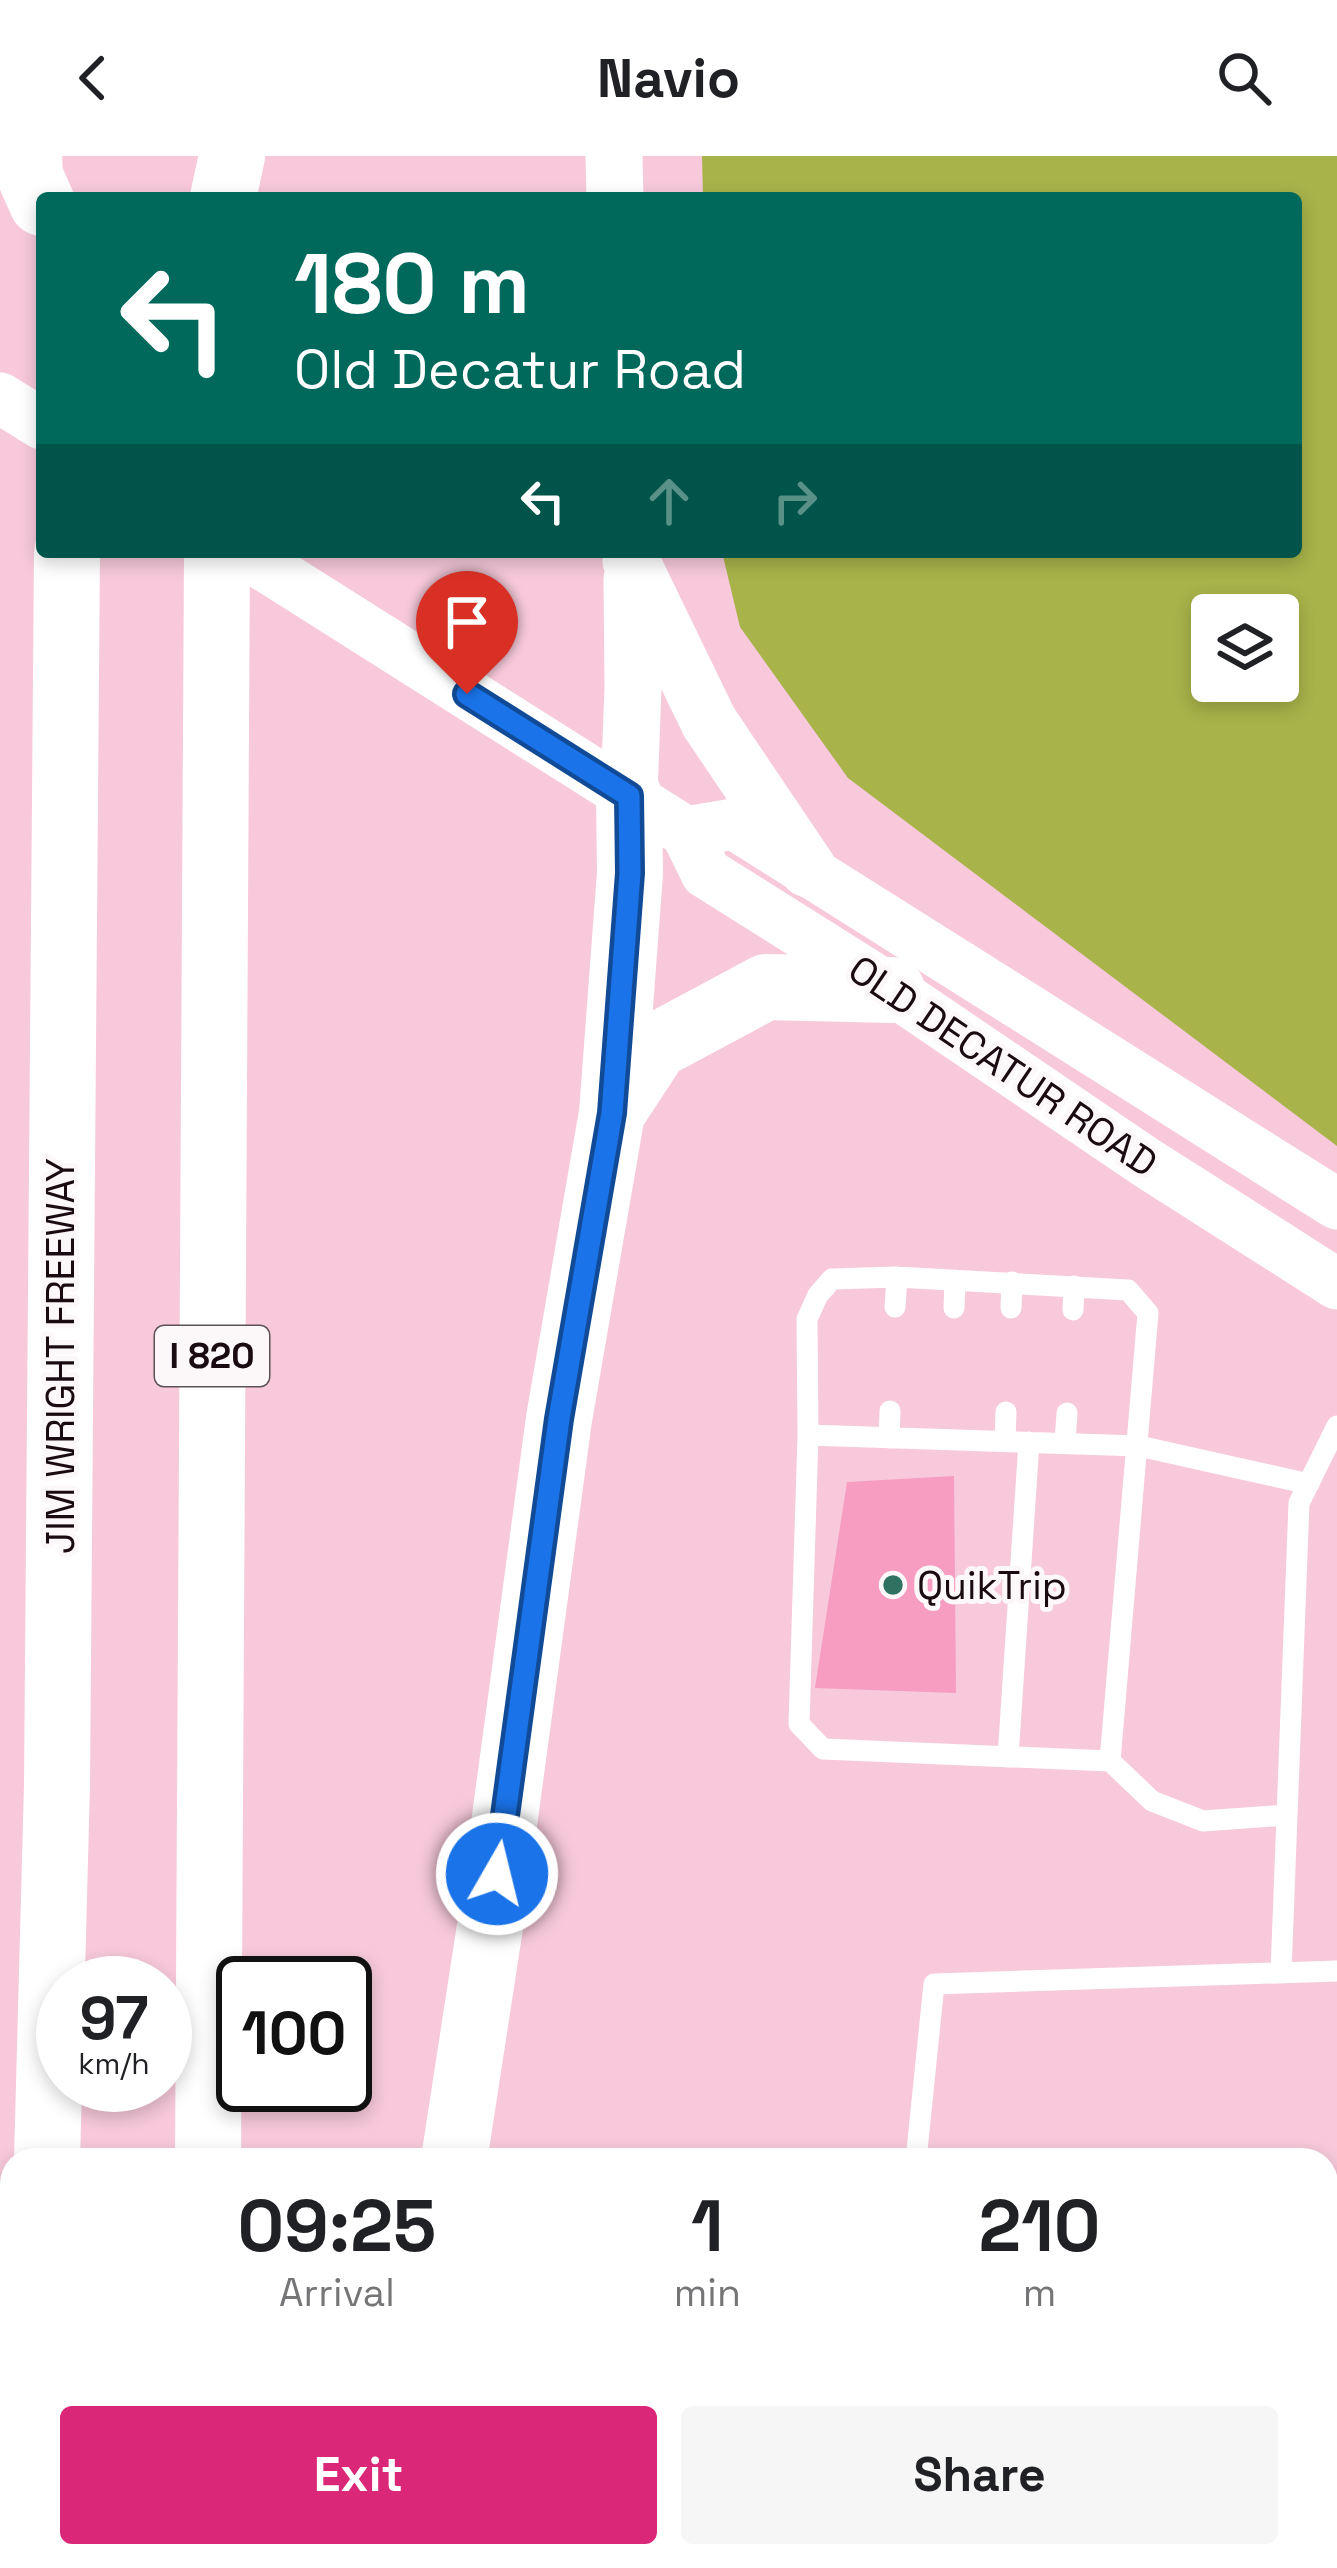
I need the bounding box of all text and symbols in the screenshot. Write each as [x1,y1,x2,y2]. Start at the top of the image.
text: Navio [597,44,740,113]
icon: back [60,45,126,111]
icon: search [1211,45,1277,111]
text: 180 m [294,230,530,338]
icon: left [96,240,252,396]
text: Old Decatur Road [294,335,746,404]
icon: left [510,468,576,534]
icon: ahead [636,468,702,534]
icon: right [762,468,828,534]
pin [416,571,518,694]
icon: arrive [434,589,500,655]
map controls [1191,594,1299,702]
button: layers [1191,594,1299,702]
street label: OLD DECATUR ROAD [839,945,1167,1187]
street label: JIM WRIGHT FREEWAY [36,1158,85,1554]
road number: I 820 [155,1326,269,1386]
place label: QuikTrip [917,1561,1067,1610]
marker: QuikTrip [880,1572,906,1598]
position arrow [434,1811,560,1937]
speed limit sign: 100 [216,1956,372,2112]
text: 97 [79,1980,149,2057]
text: km/h [78,2044,150,2083]
text: 09:25 [238,2180,436,2272]
text: 1 [691,2180,724,2272]
text: 210 [978,2180,1100,2272]
text: Arrival [279,2268,395,2317]
text: min [674,2268,741,2317]
text: m [1023,2268,1056,2317]
button: Exit [60,2406,657,2544]
button: Share [681,2406,1278,2544]

